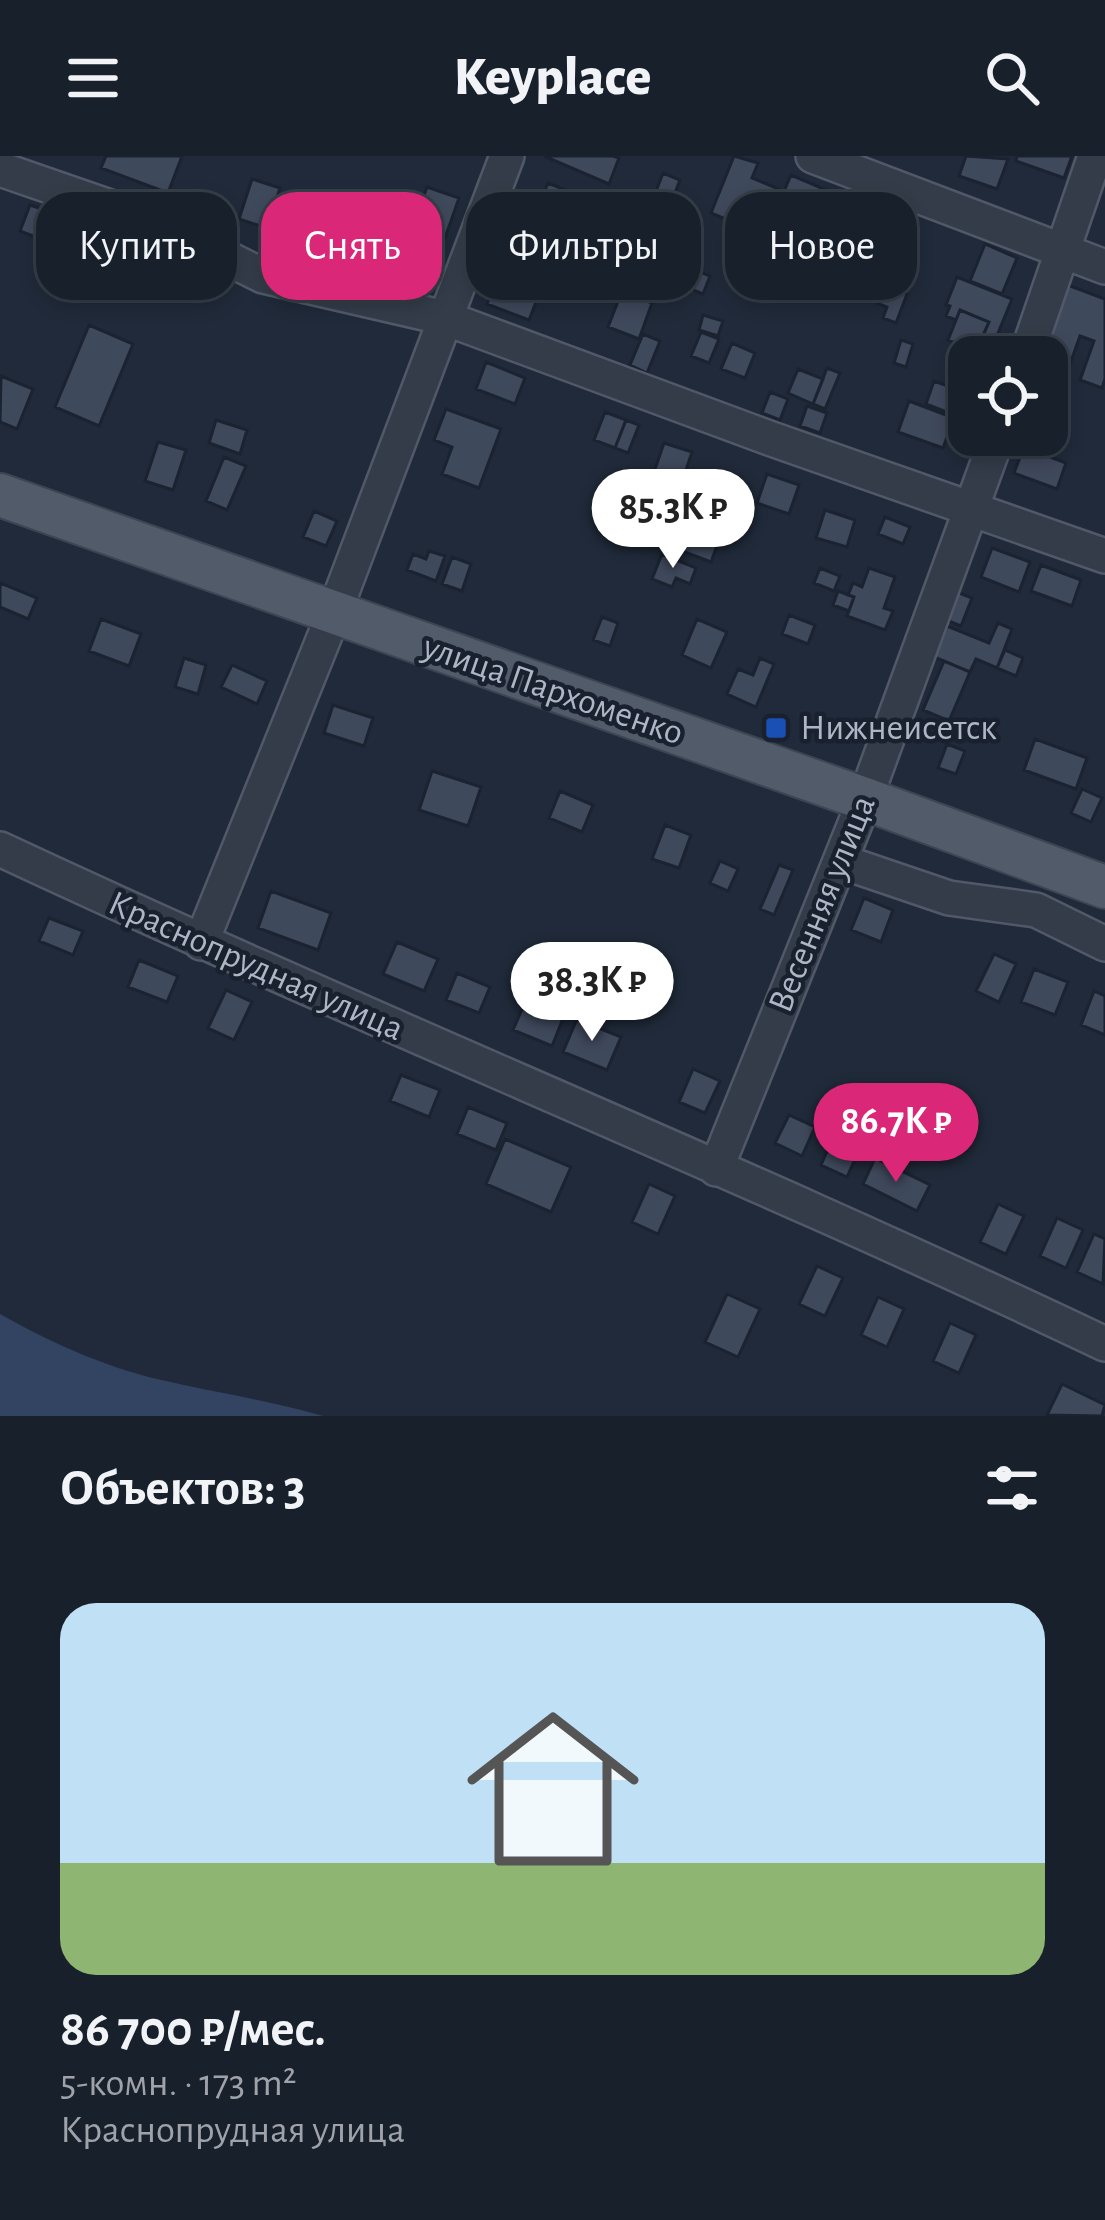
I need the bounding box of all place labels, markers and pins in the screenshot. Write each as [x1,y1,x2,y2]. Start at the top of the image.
pin: 85.3K ₽ [562,469,784,571]
place label: Нижнеисетск [800,710,997,746]
marker: Нижнеисетск [763,715,789,741]
pin: 38.3K ₽ [481,942,703,1044]
pin: 86.7K ₽ [785,1083,1007,1185]

